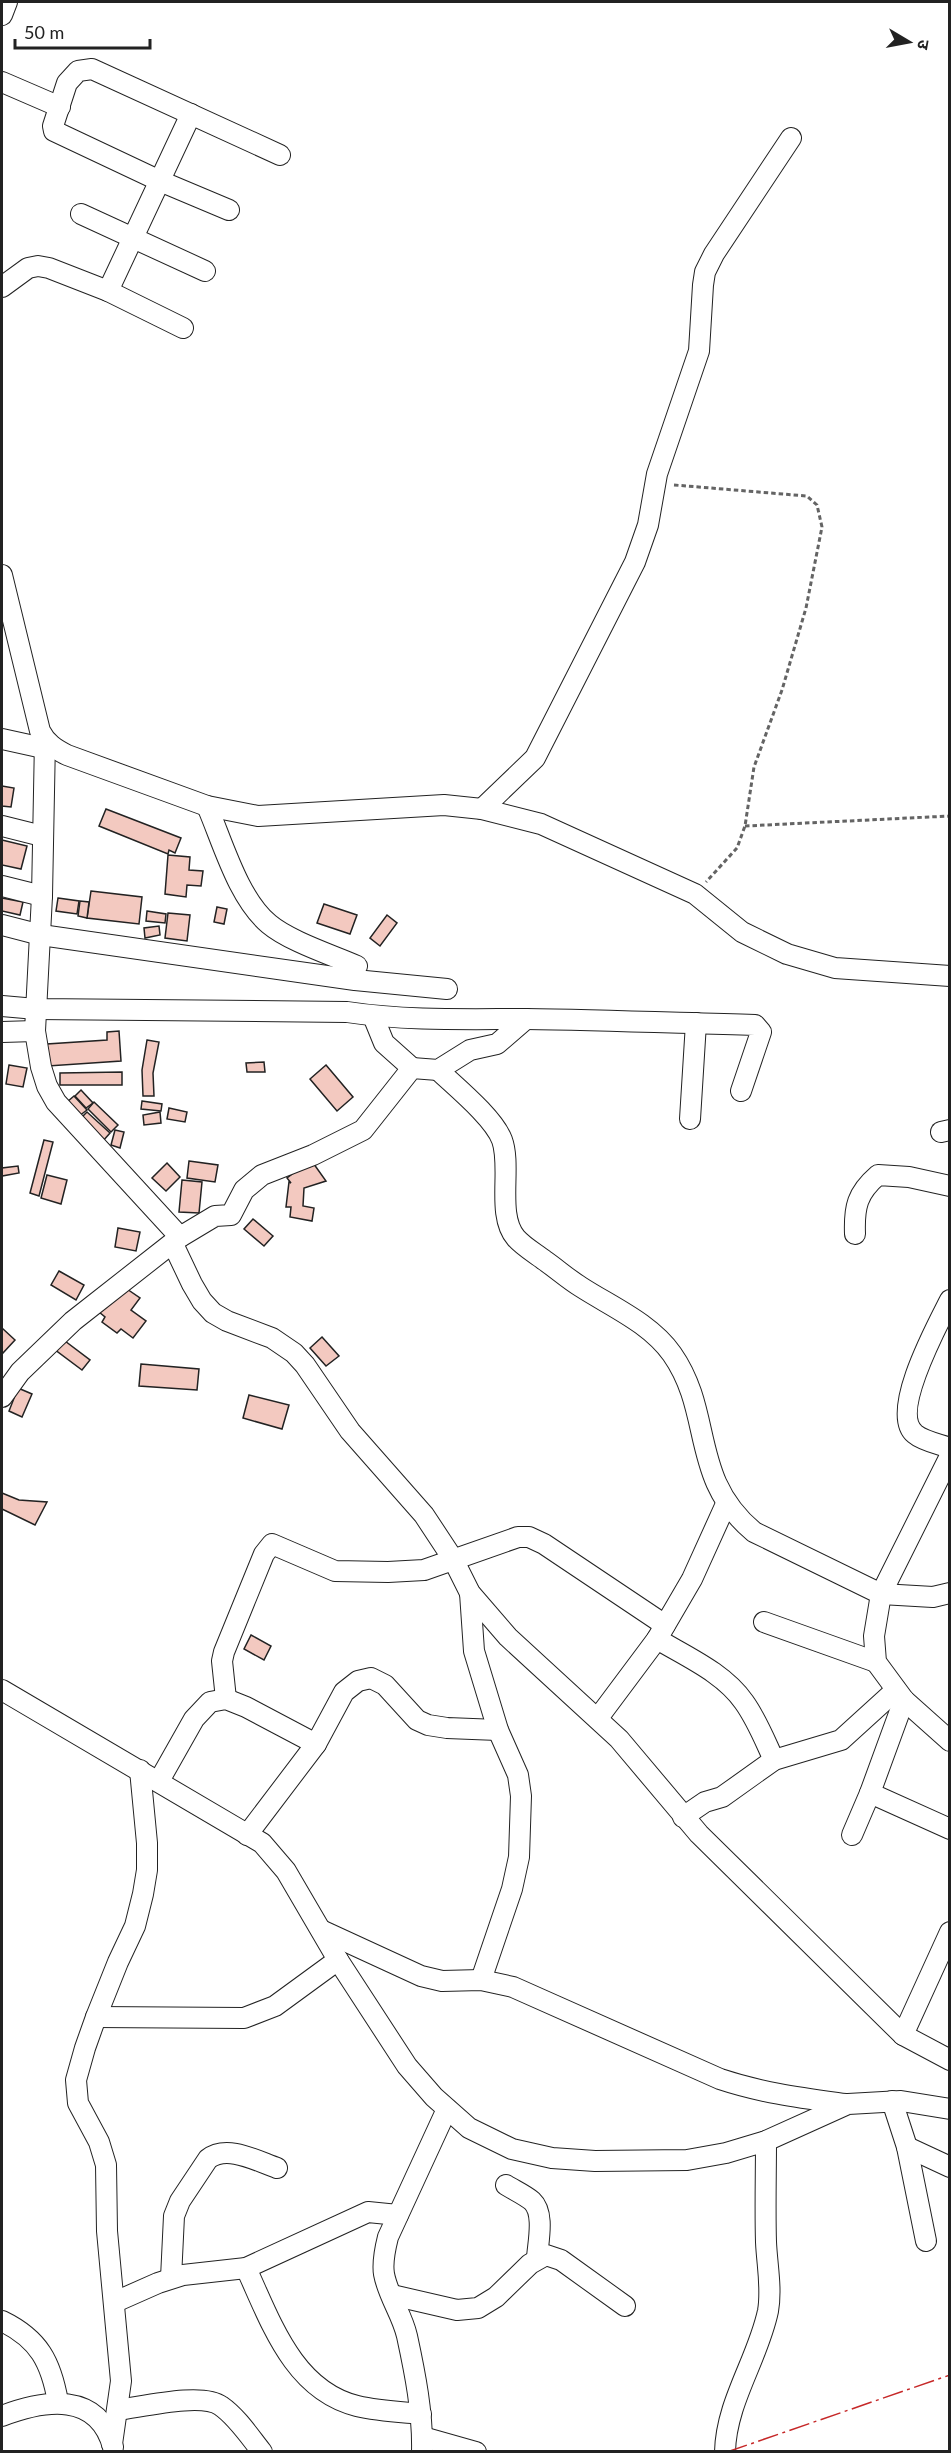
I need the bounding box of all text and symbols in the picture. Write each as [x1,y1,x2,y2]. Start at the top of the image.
scale bar [15,12,150,50]
north arrow [879,12,939,72]
text: 50 m [24,21,64,43]
text: उ [914,38,934,52]

